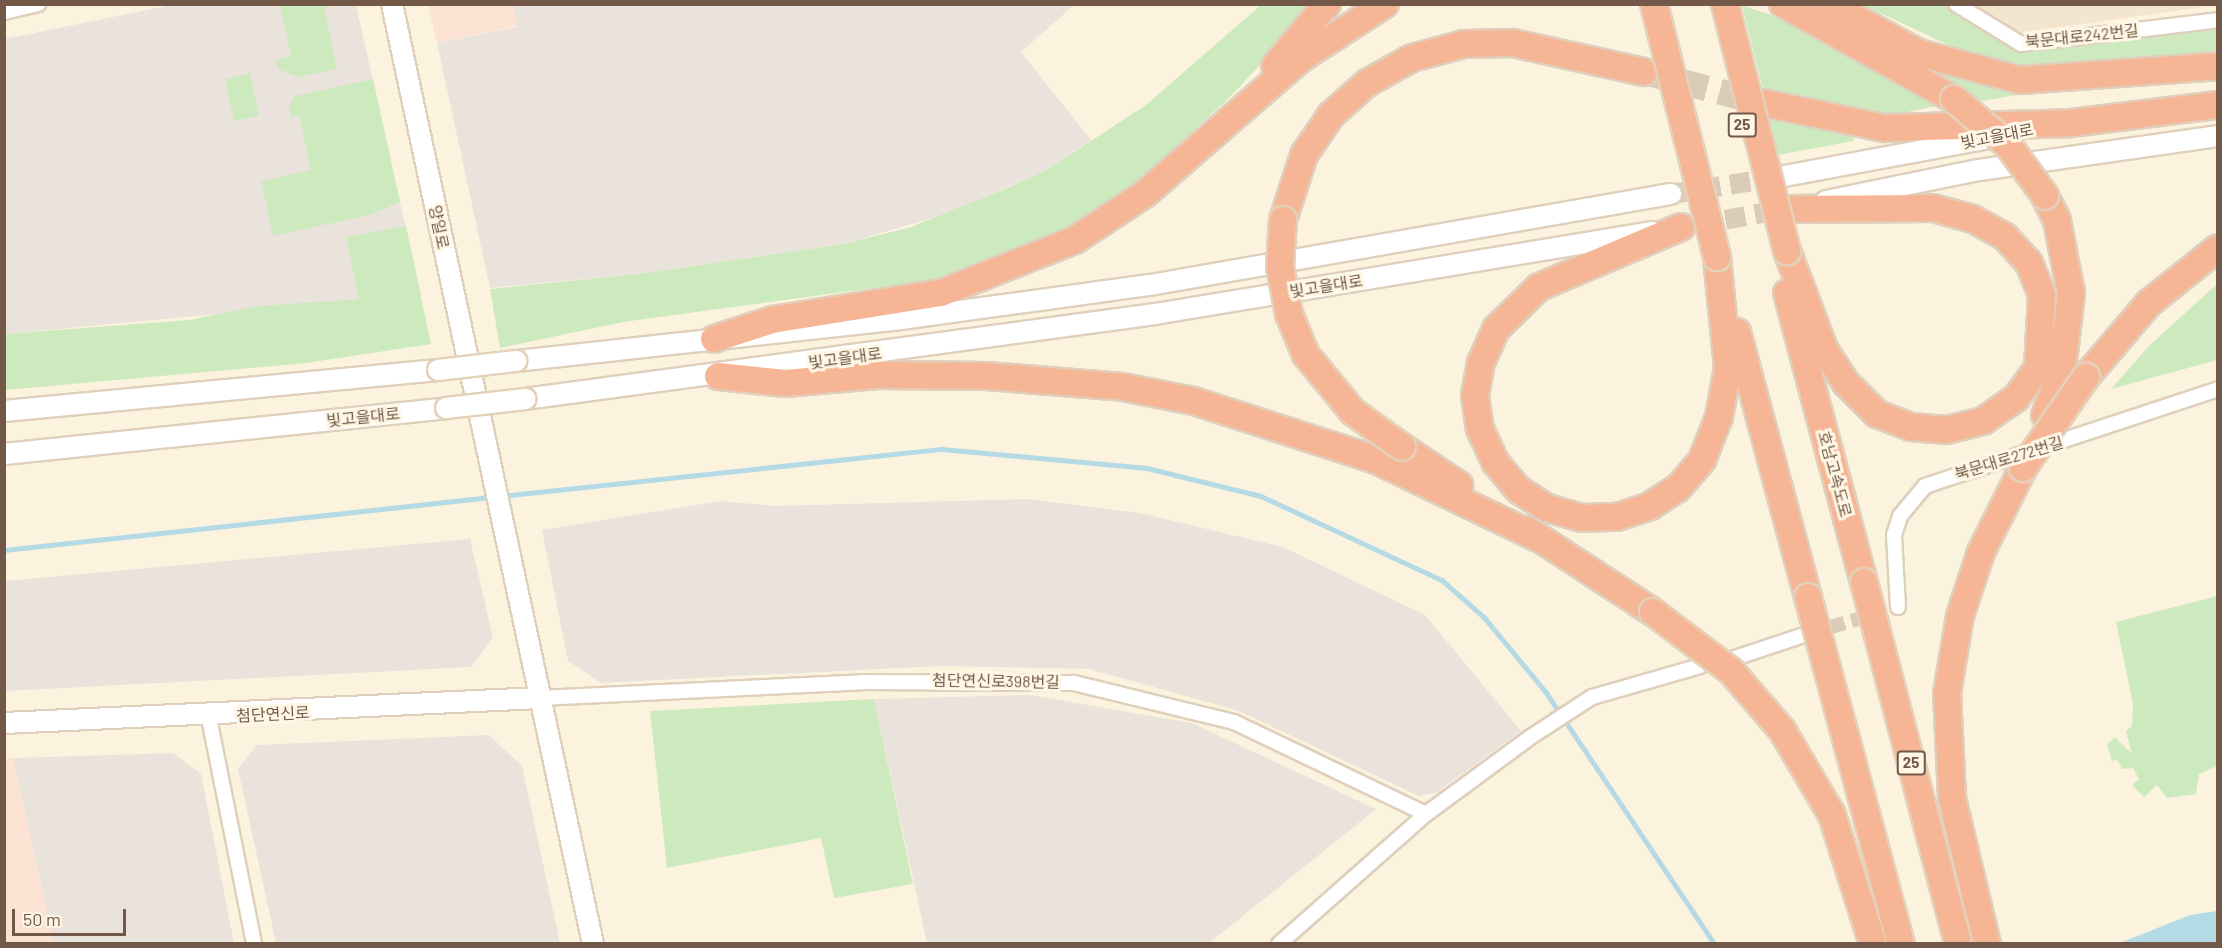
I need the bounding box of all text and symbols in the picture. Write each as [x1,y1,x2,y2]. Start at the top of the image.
street label: 북문대로242번길 [2024,20,2140,52]
road number: 25 [1727,113,1757,137]
street label: 빛고을대로 [1959,120,2035,152]
street label: 양일로 [425,203,453,251]
street label: 빛고을대로 [1288,271,1364,301]
street label: 빛고을대로 [807,343,883,373]
street label: 빛고을대로 [325,404,401,430]
street label: 호남고속도로 [1814,429,1856,519]
street label: 북문대로272번길 [1952,432,2066,484]
street label: 첨단연신로398번길 [932,670,1060,692]
street label: 첨단연신로 [236,702,310,726]
road number: 25 [1896,751,1926,775]
scale bar [15,897,129,935]
text: 50 m [23,908,61,930]

